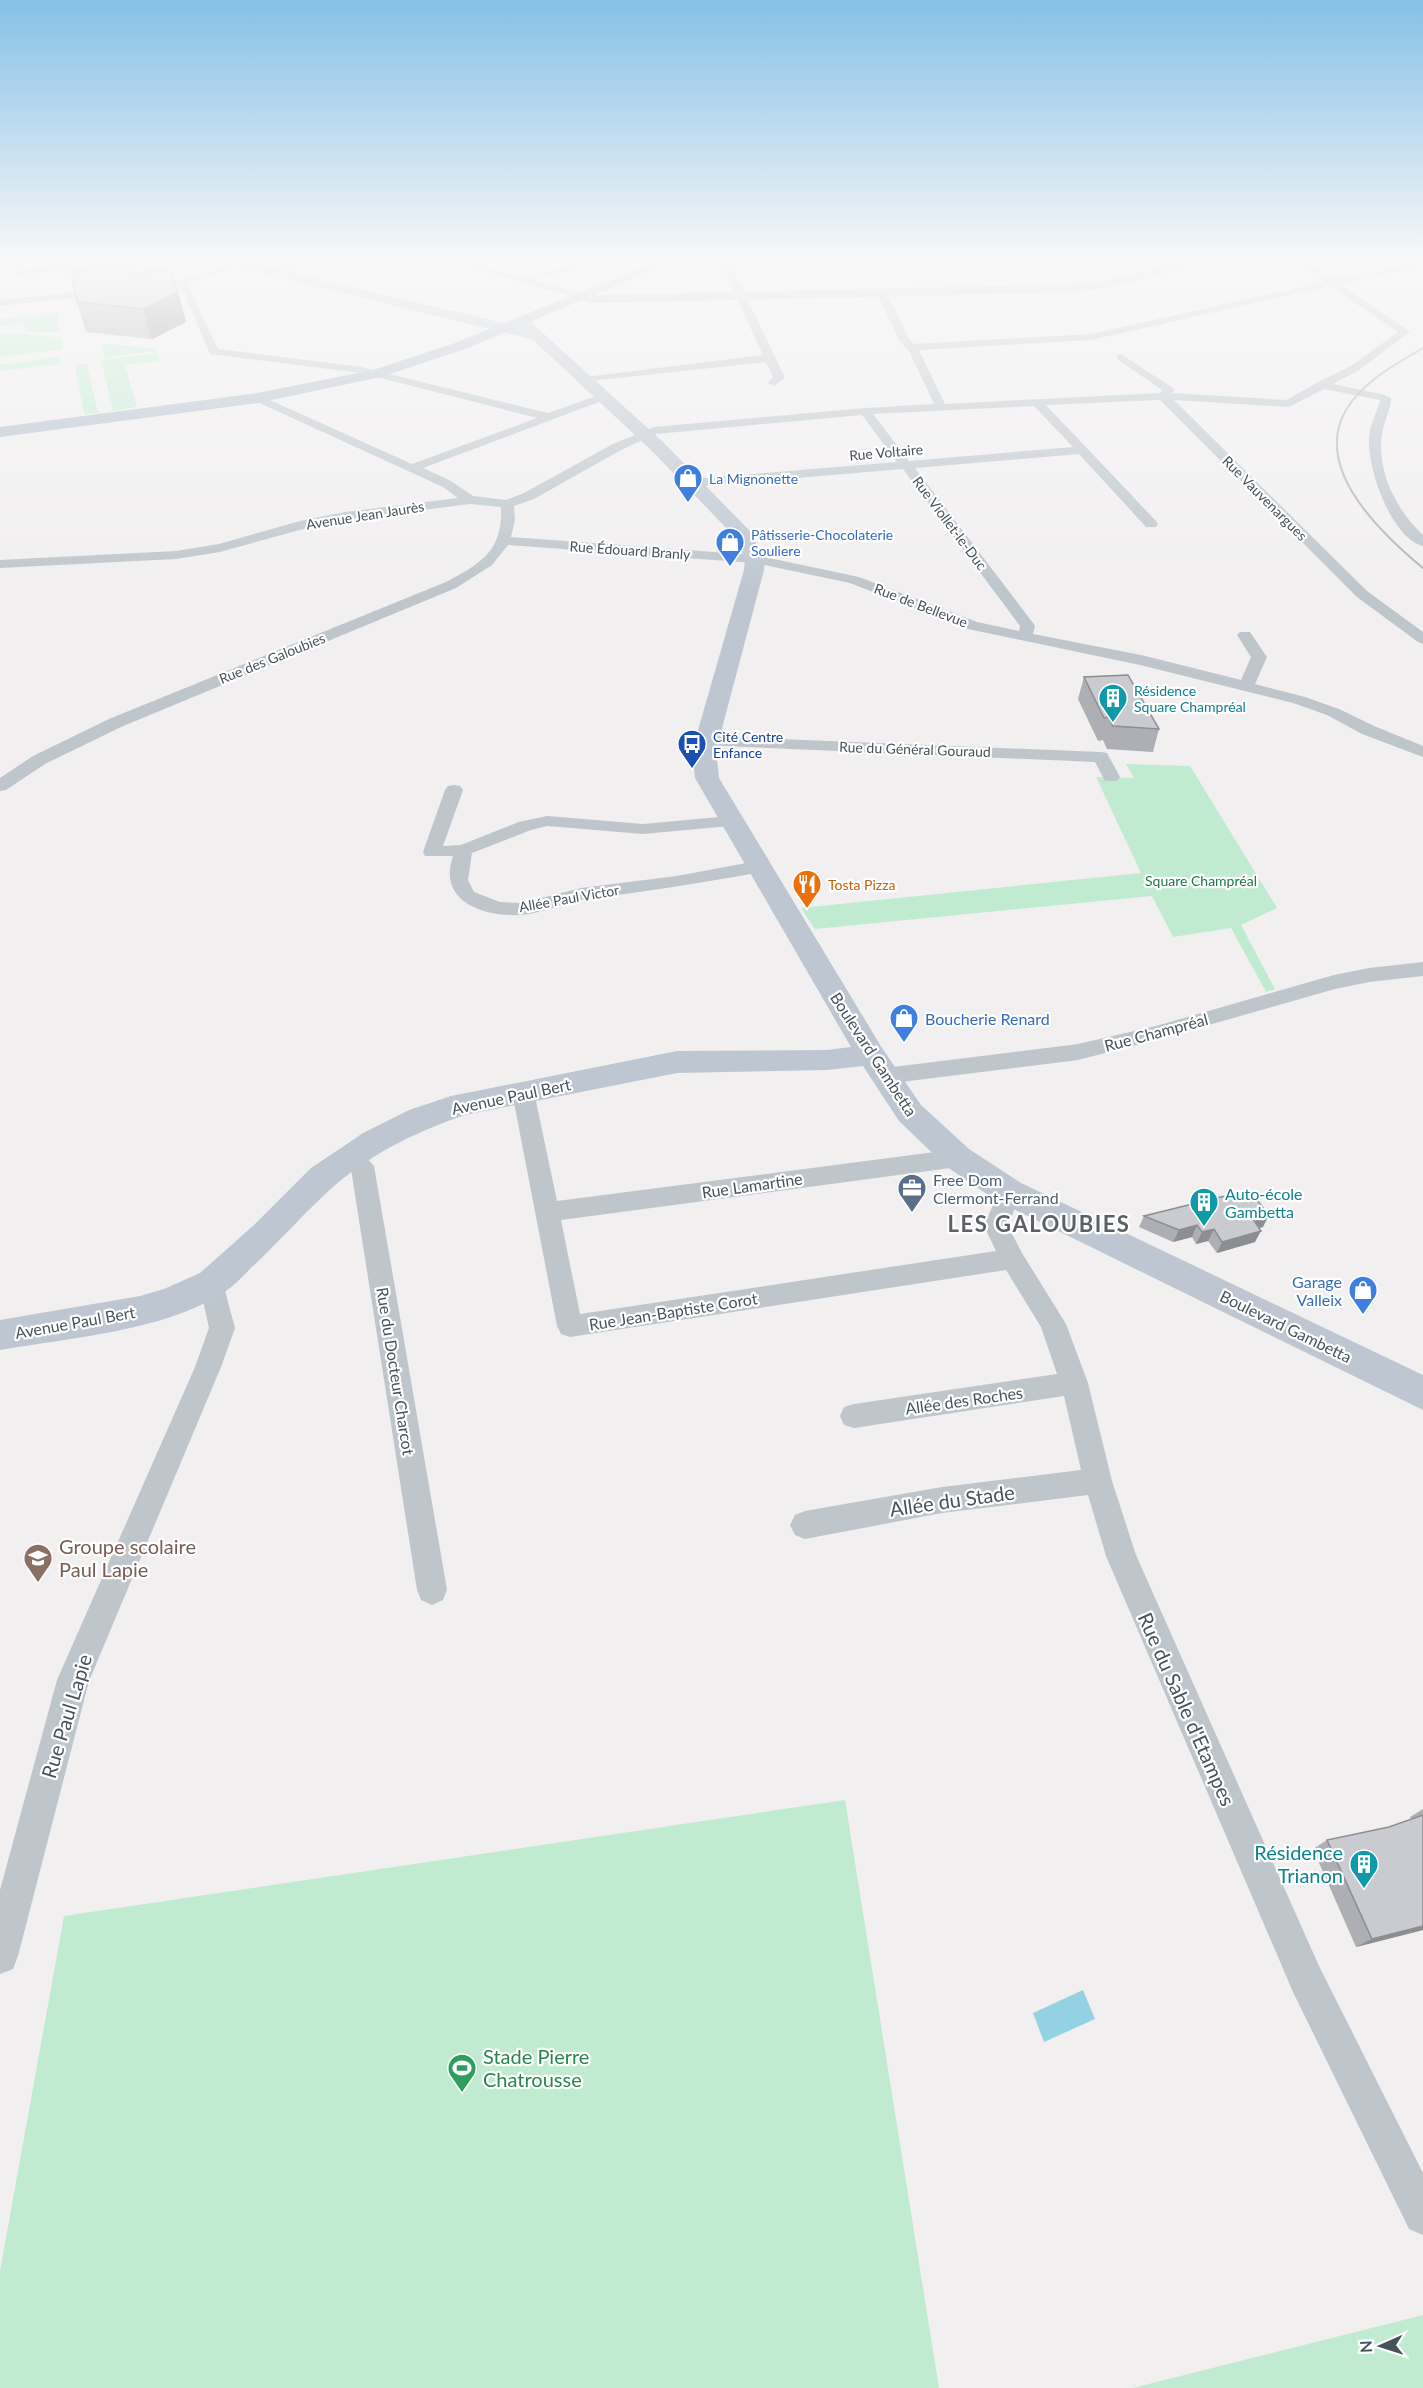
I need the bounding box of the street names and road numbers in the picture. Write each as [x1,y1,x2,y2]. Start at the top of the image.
street label: Rue Voltaire [848,440,924,464]
street label: Rue Vauvenargues [1219,452,1311,544]
street label: Rue Viollet-le-Duc [909,473,991,573]
street label: Avenue Jean Jaurès [305,497,425,533]
street label: Rue Édouard Branly [569,537,692,563]
street label: Rue de Bellevue [872,579,970,631]
street label: Rue des Galoubies [216,629,328,687]
street label: Rue du Général Gouraud [839,738,991,760]
street label: Allée Paul Victor [518,881,620,915]
street label: Boulevard Gambetta [827,989,921,1119]
street label: Rue Champréal [1102,1009,1210,1055]
street label: Avenue Paul Bert [450,1074,573,1118]
street label: Rue Lamartine [700,1169,804,1201]
street label: Rue du Docteur Charcot [373,1286,419,1457]
street label: Boulevard Gambetta [1217,1286,1355,1366]
street label: Rue Jean-Baptiste Corot [587,1288,759,1334]
street label: Avenue Paul Bert [14,1302,137,1342]
street label: Allée des Roches [904,1382,1024,1418]
street label: Allée du Stade [888,1479,1016,1521]
street label: Rue du Sable d'Etampes [1134,1609,1240,1809]
street label: Rue Paul Lapie [36,1651,96,1781]

